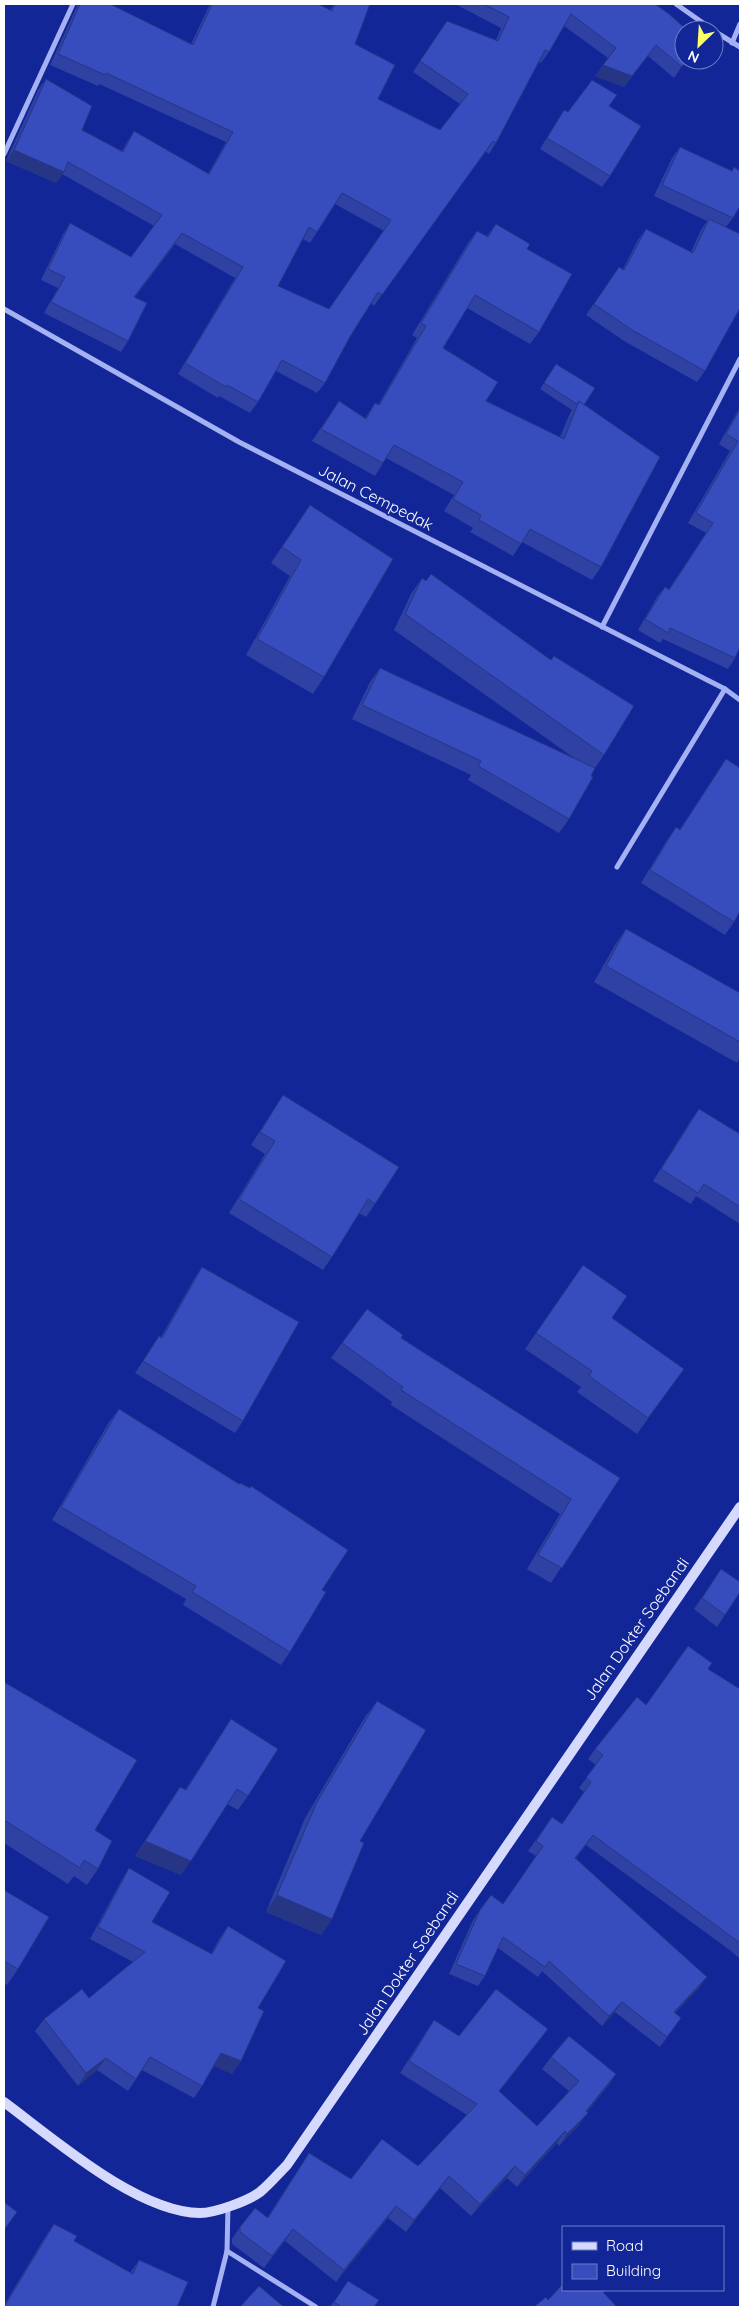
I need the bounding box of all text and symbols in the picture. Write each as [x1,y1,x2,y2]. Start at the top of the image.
north arrow [674,20,724,70]
text: N [685,46,702,67]
street label: Jalan Cempedak [315,459,437,535]
street label: Jalan Dokter Soebandi [579,1554,693,1704]
street label: Jalan Dokter Soebandi [351,1887,463,2039]
legend [562,2226,724,2291]
text: Road [606,2236,643,2255]
text: Building [606,2261,661,2280]

